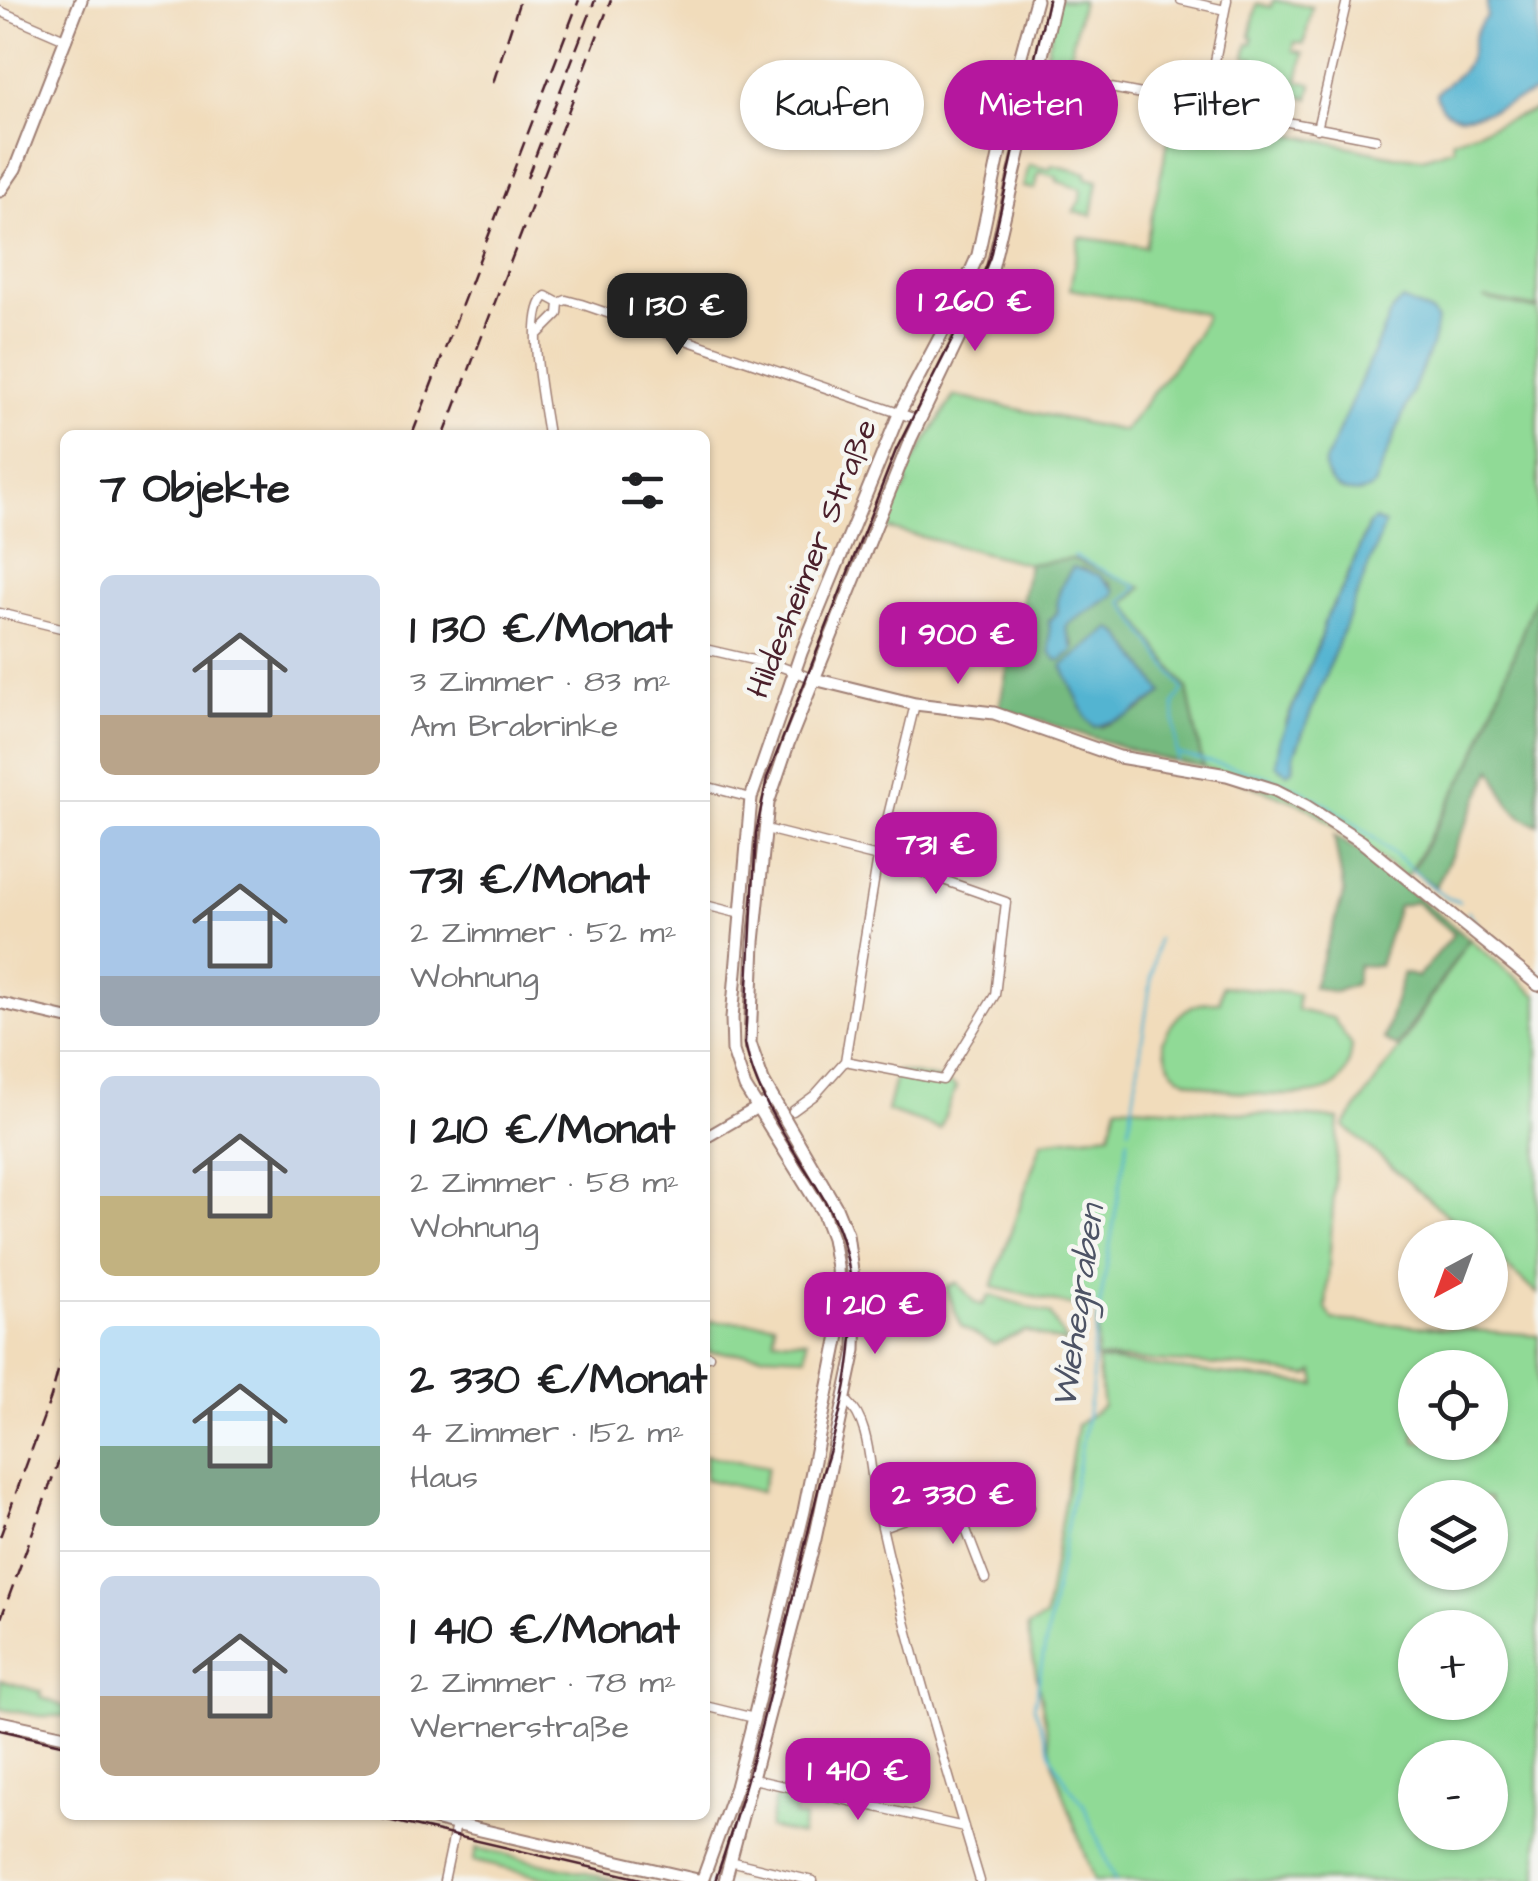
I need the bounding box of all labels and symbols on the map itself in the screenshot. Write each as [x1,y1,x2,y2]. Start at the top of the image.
pin: 1 260 € [883,269,1067,354]
pin: 1 130 € [585,273,769,358]
street label: Hildesheimer Straße [736,412,889,705]
pin: 1 900 € [866,602,1050,687]
pin: 731 € [866,812,1006,897]
water label: Wiehegraben [1040,1199,1118,1411]
north arrow [1398,1220,1508,1330]
pin: 1 210 € [783,1272,967,1357]
pin: 2 330 € [861,1462,1045,1547]
pin: 1 410 € [766,1738,950,1823]

